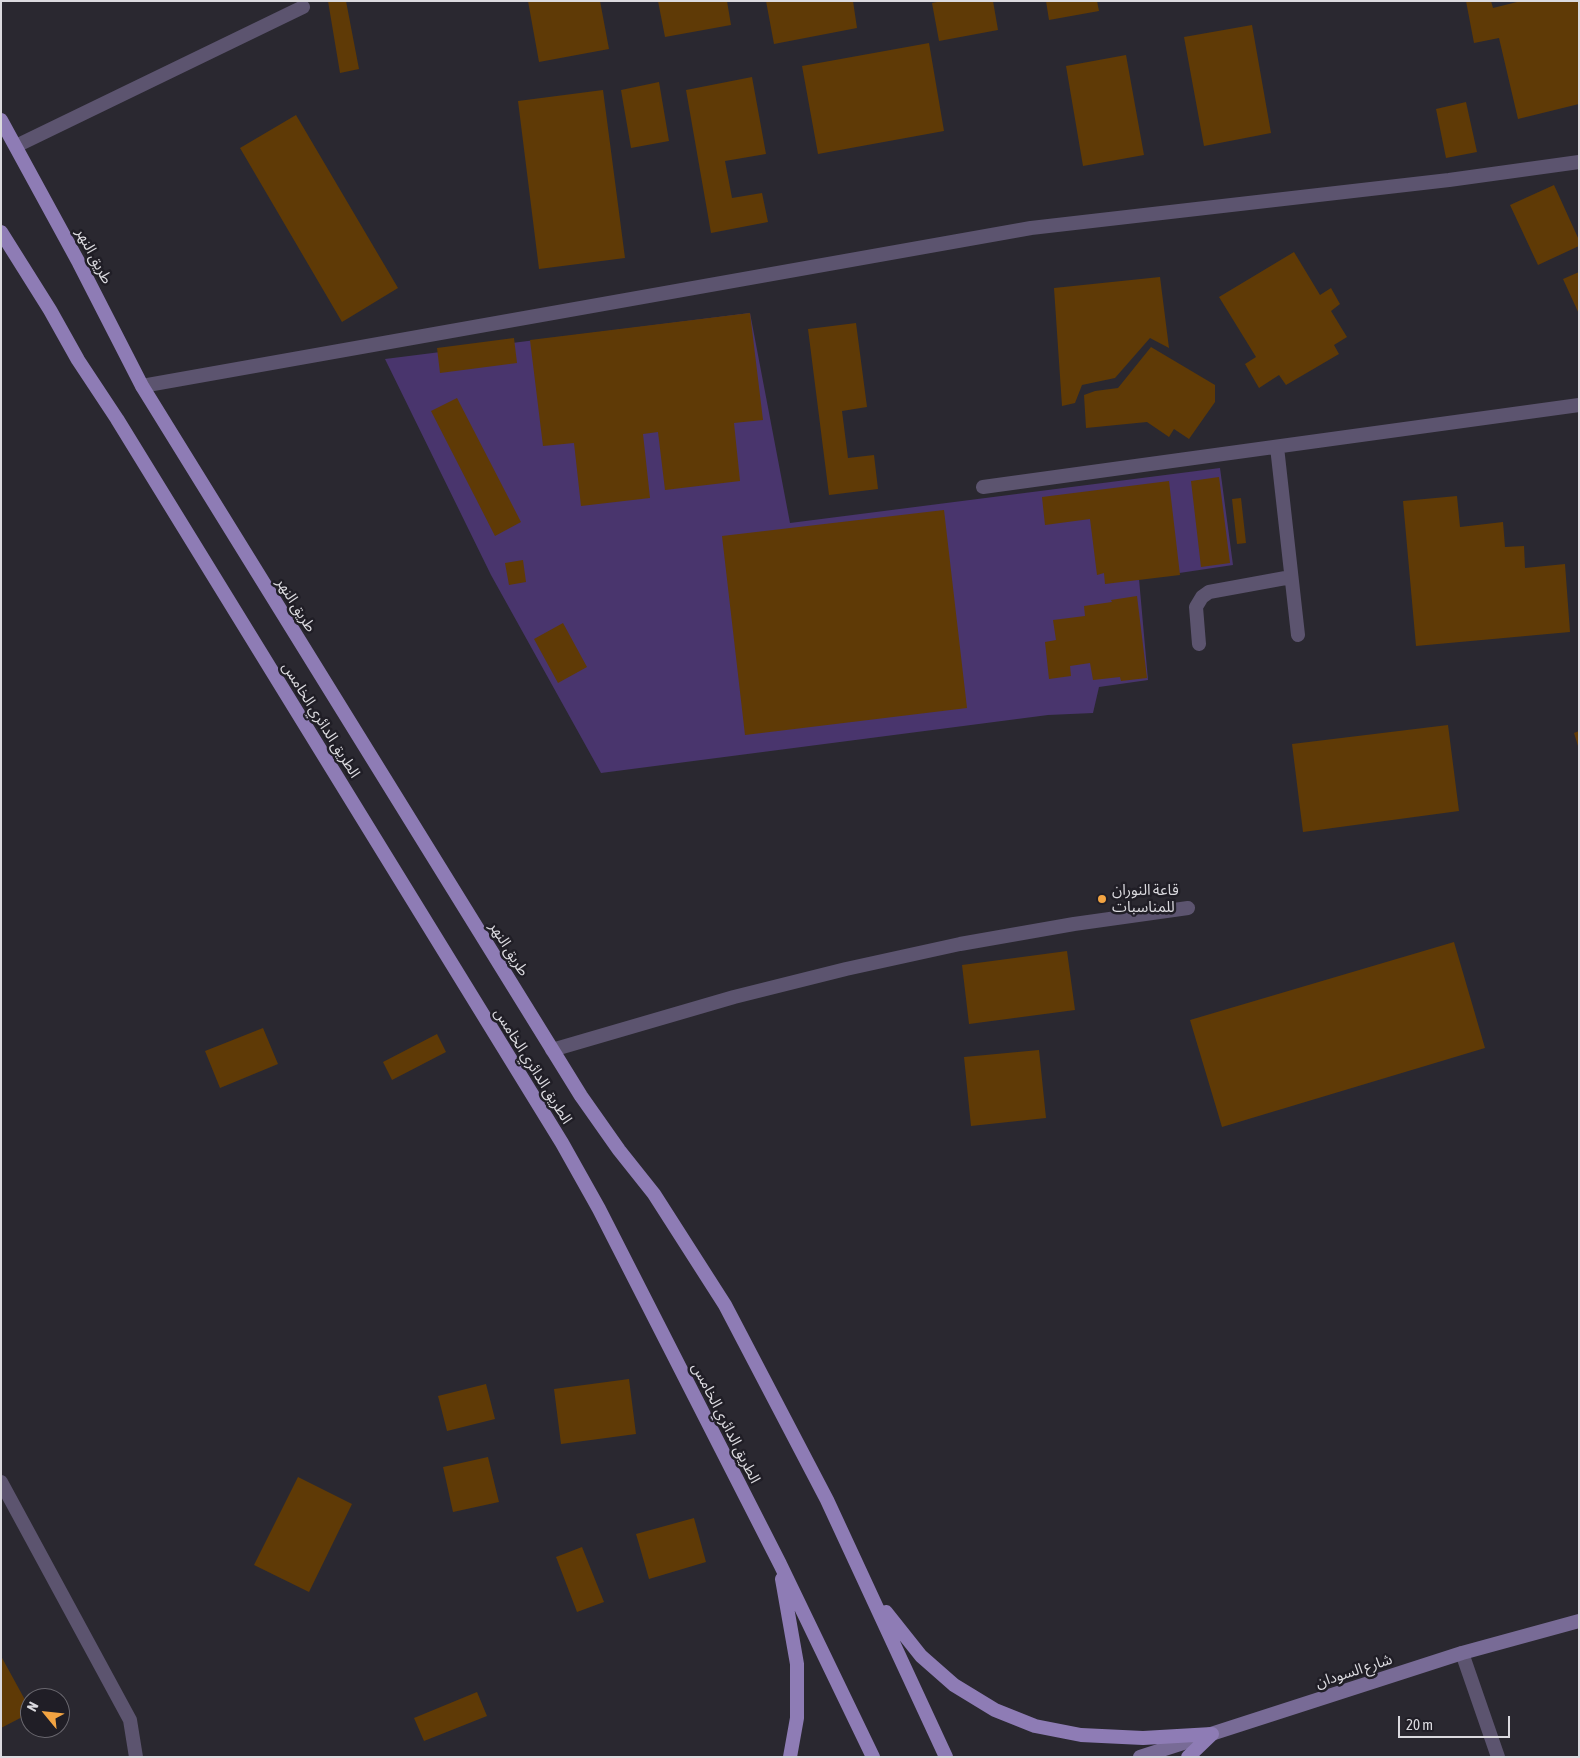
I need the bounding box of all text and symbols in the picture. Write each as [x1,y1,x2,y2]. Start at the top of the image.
street label: طريق النهر [72,225,116,287]
street label: طريق النهر [272,575,320,635]
street label: الطريق الدائري الخامس [278,659,364,781]
place label: قاعة النوران للمناسبات [1112,881,1179,916]
marker: قاعة النوران للمناسبات [1096,893,1108,905]
street label: طريق النهر [485,919,533,979]
street label: الطريق الدائري الخامس [490,1005,576,1127]
street label: الطريق الدائري الخامس [688,1360,764,1486]
street label: شارع السودان [1313,1650,1395,1692]
north arrow [20,1688,70,1738]
text: N [24,1699,42,1714]
scale bar [1400,1706,1512,1738]
text: 20 m [1406,1716,1433,1733]

